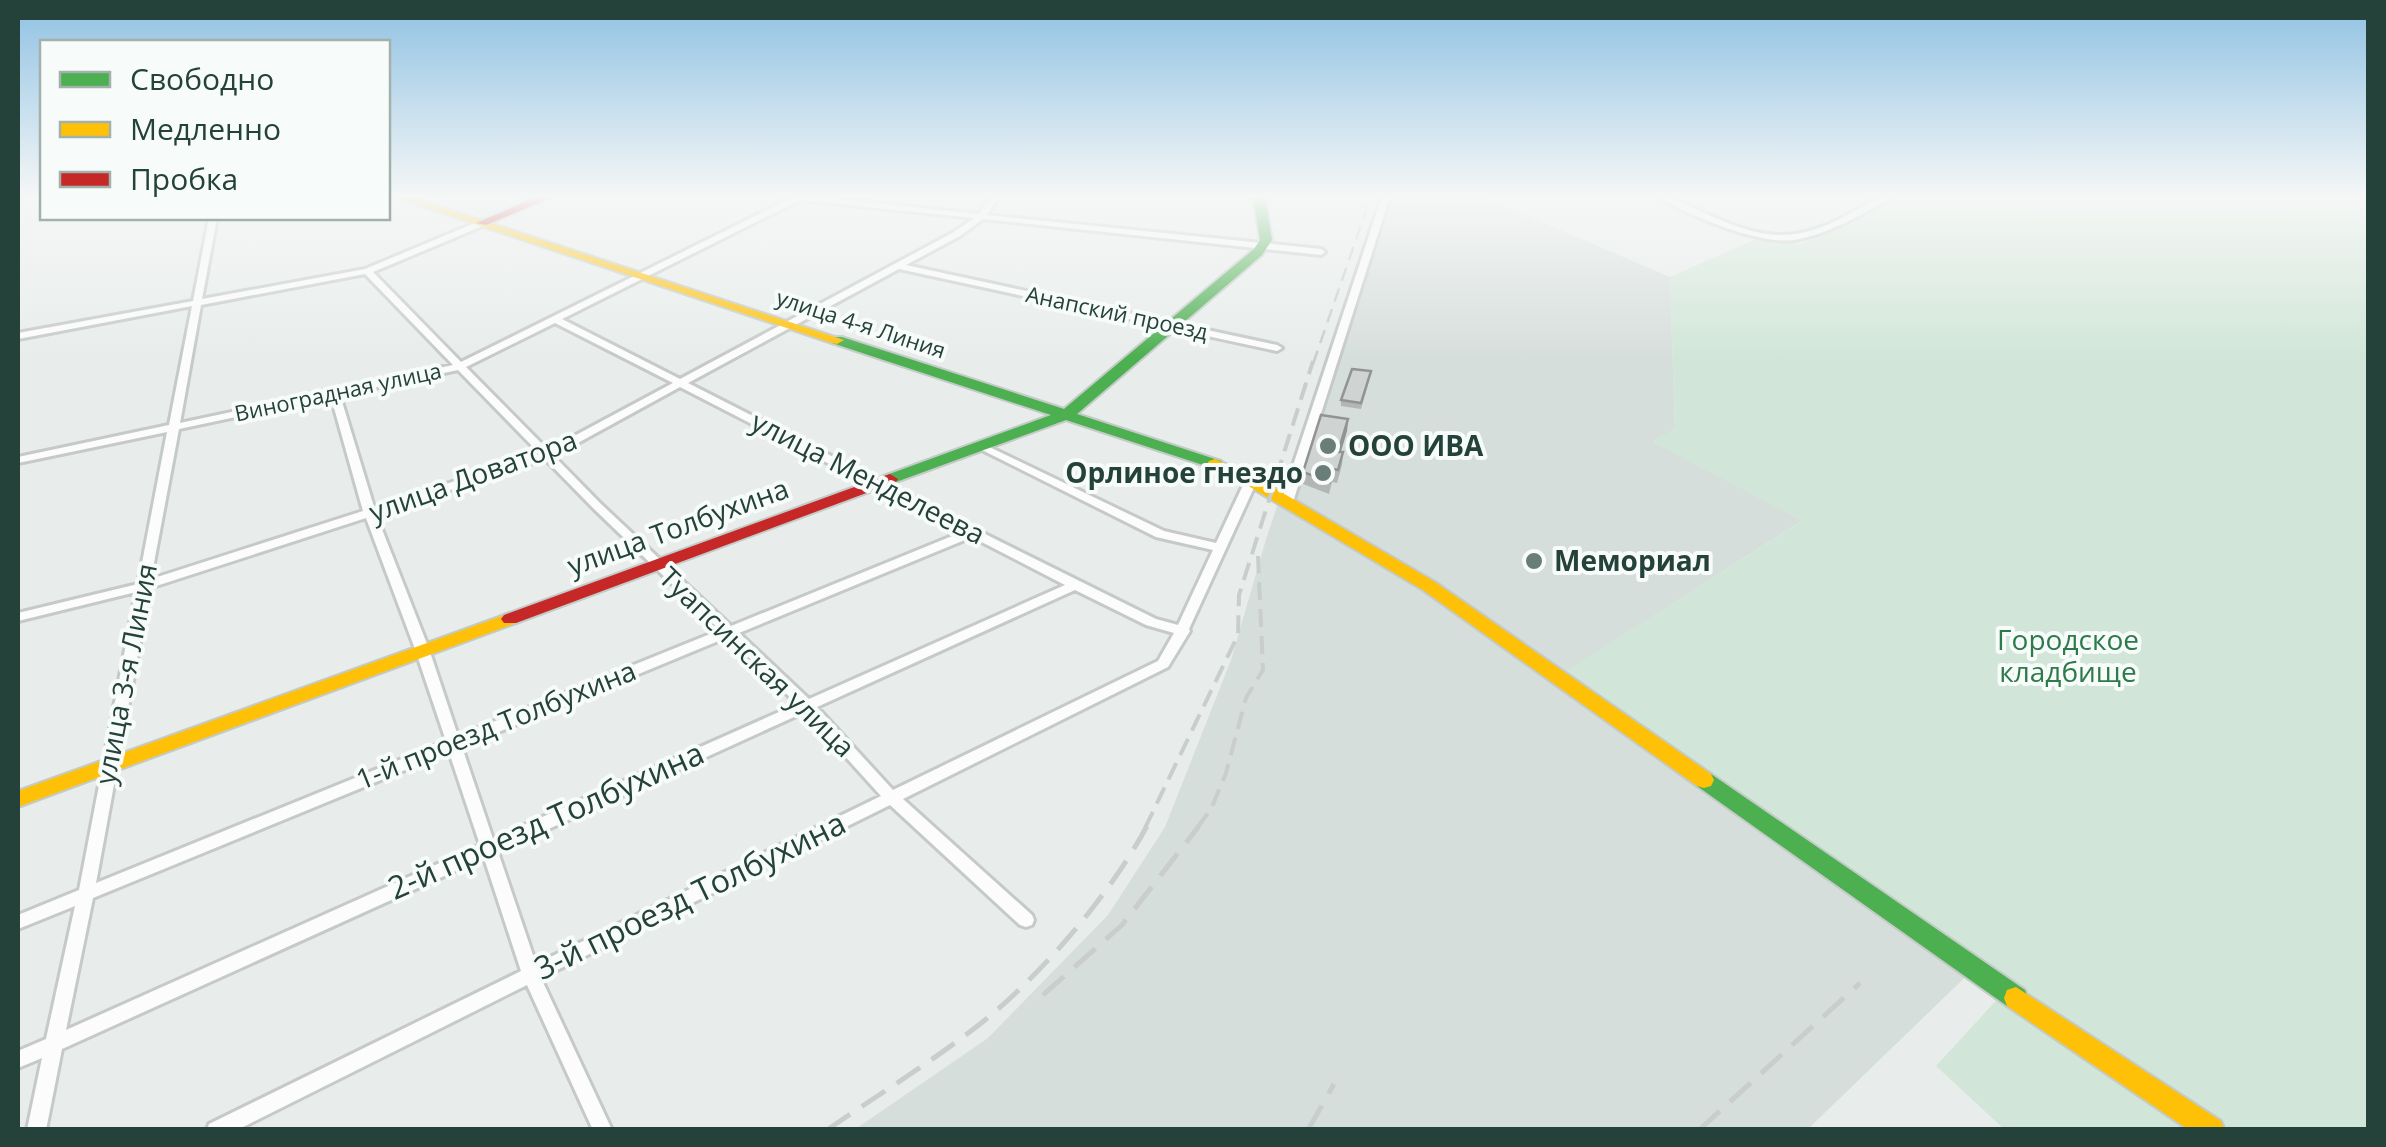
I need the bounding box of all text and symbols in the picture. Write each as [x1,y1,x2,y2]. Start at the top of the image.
legend [40,40,390,220]
text: Свободно [130,58,274,99]
text: Медленно [130,108,281,149]
text: Пробка [130,158,238,199]
street label: Анапский проезд [1023,278,1211,346]
street label: улица 4-я Линия [773,282,950,365]
street label: Виноградная улица [232,354,444,428]
street label: улица Менделеева [745,402,992,553]
street label: улица Доватора [363,420,582,530]
place label: ООО ИВА [1348,426,1484,464]
marker: ООО ИВА [1317,435,1339,457]
place label: Орлиное гнездо [1065,453,1303,491]
marker: Орлиное гнездо [1312,462,1334,484]
street label: улица Толбухина [562,468,794,584]
place label: Мемориал [1554,541,1711,579]
marker: Мемориал [1523,550,1545,572]
street label: Туапсинская улица [652,558,864,765]
street label: улица 3-я Линия [85,560,165,788]
park label: Городское кладбище [1997,620,2139,690]
street label: 1-й проезд Толбухина [350,650,641,798]
street label: 2-й проезд Толбухина [381,731,710,909]
street label: 3-й проезд Толбухина [526,800,852,989]

